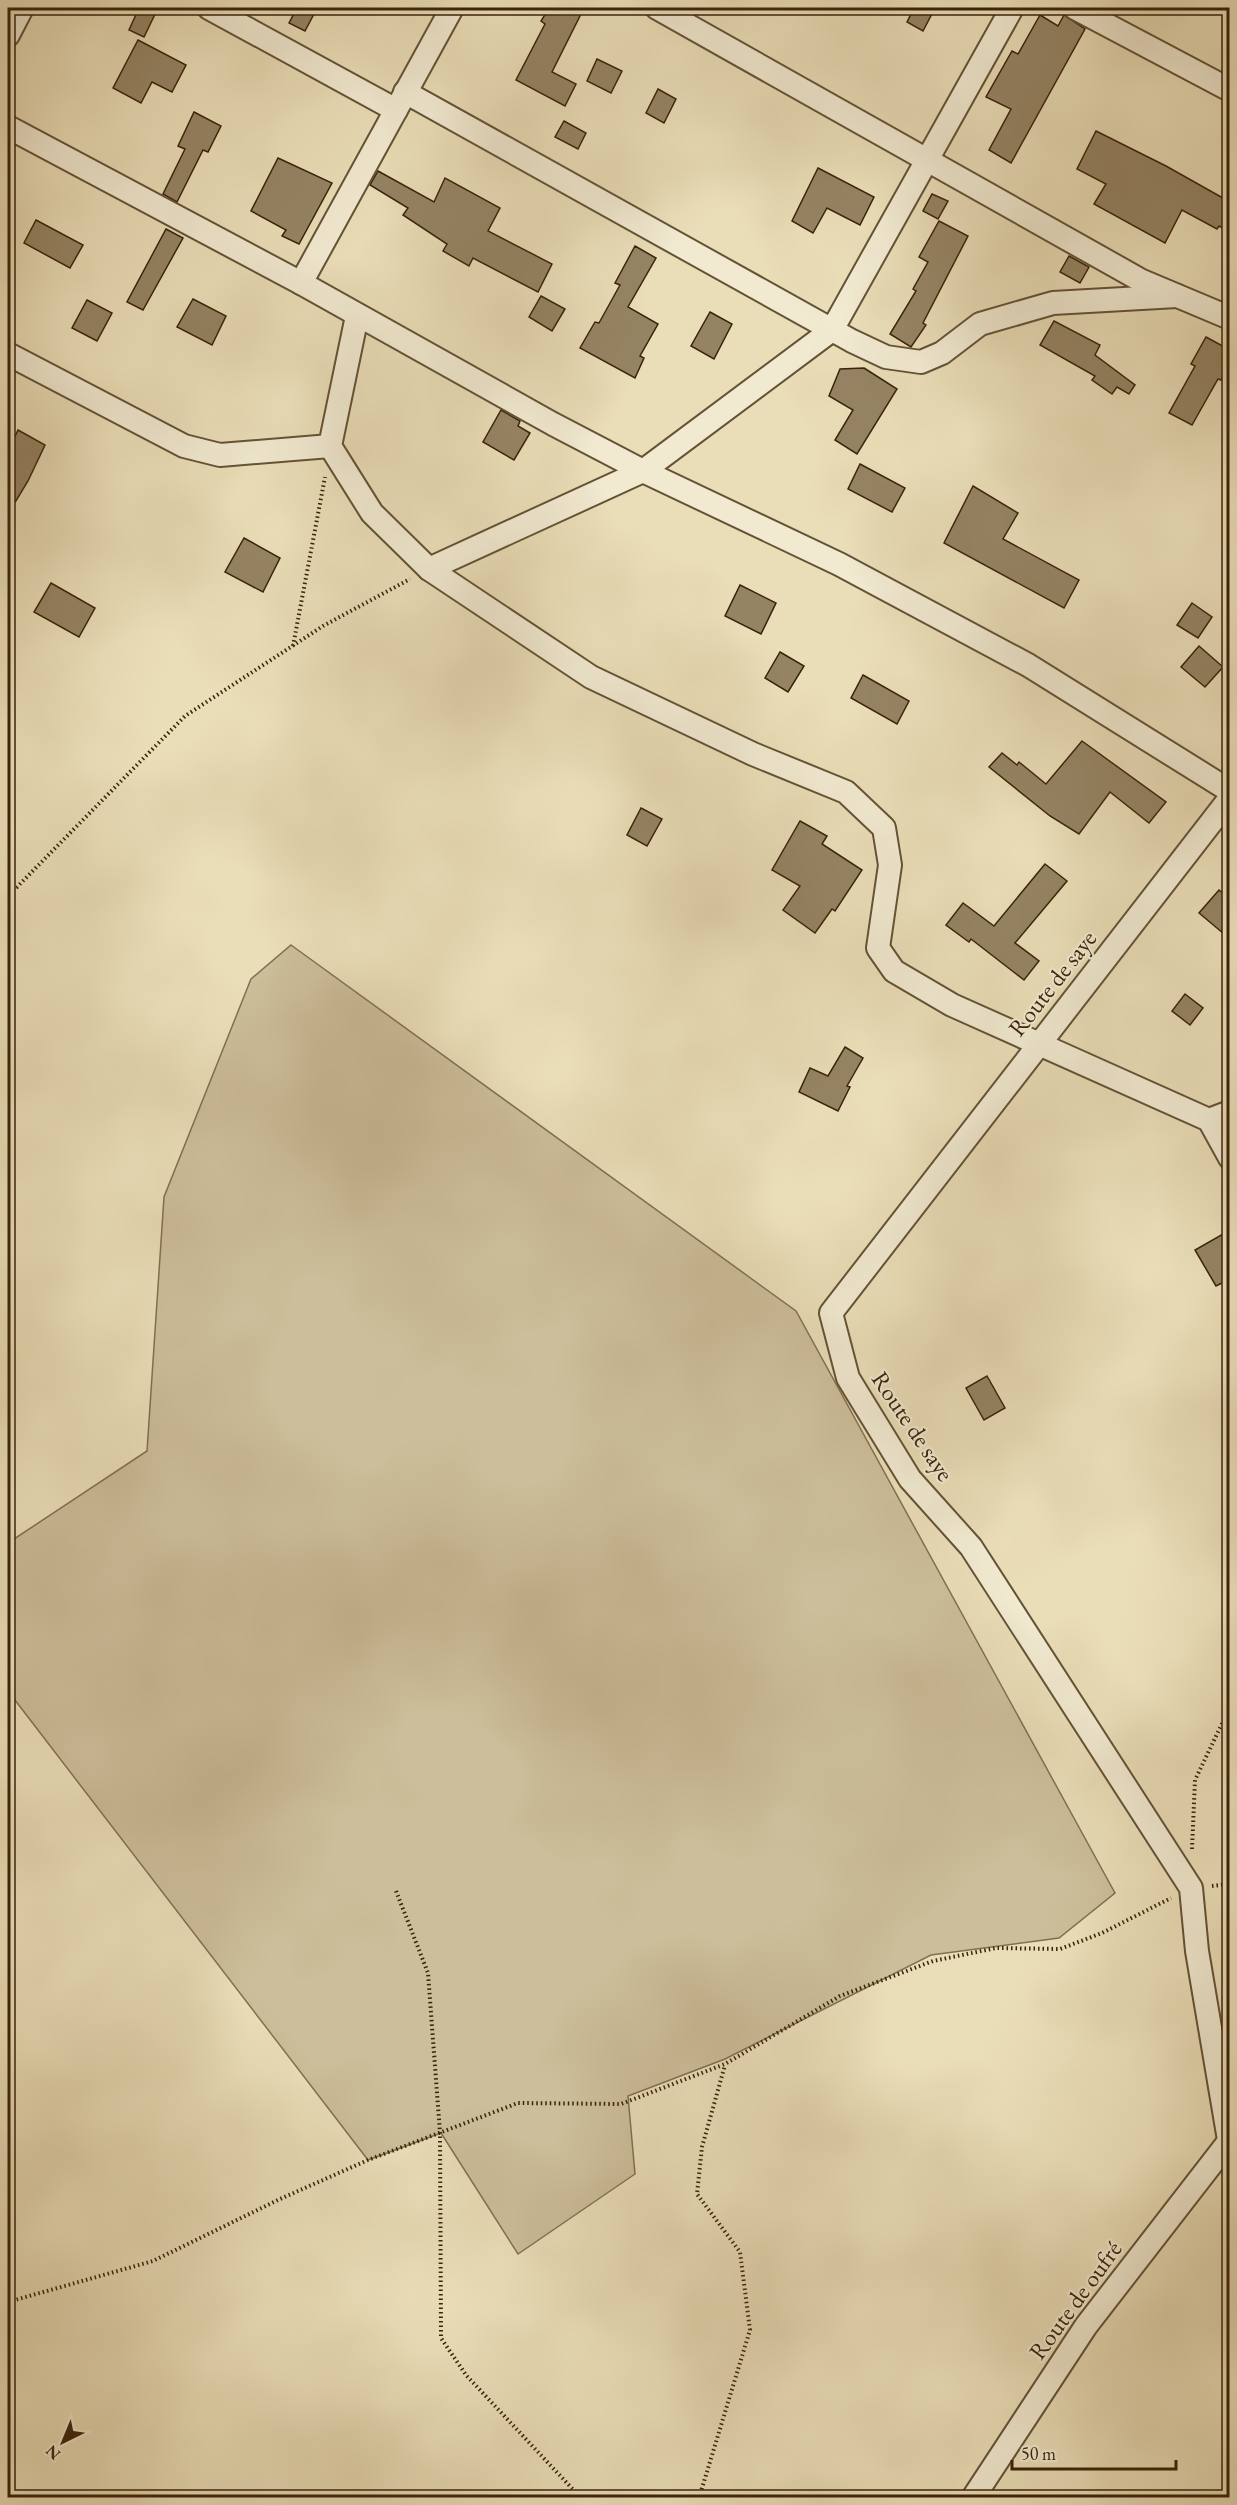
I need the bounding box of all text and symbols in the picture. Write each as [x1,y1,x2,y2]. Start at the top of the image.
street label: Route de saye [1001,924,1103,1042]
street label: Route de saye [865,1365,961,1487]
street label: Route de oufré [1022,2235,1128,2365]
north arrow [33,2412,93,2472]
scale bar [1012,2433,1176,2471]
text: N [41,2440,65,2465]
text: 50 m [1021,2442,1056,2465]

